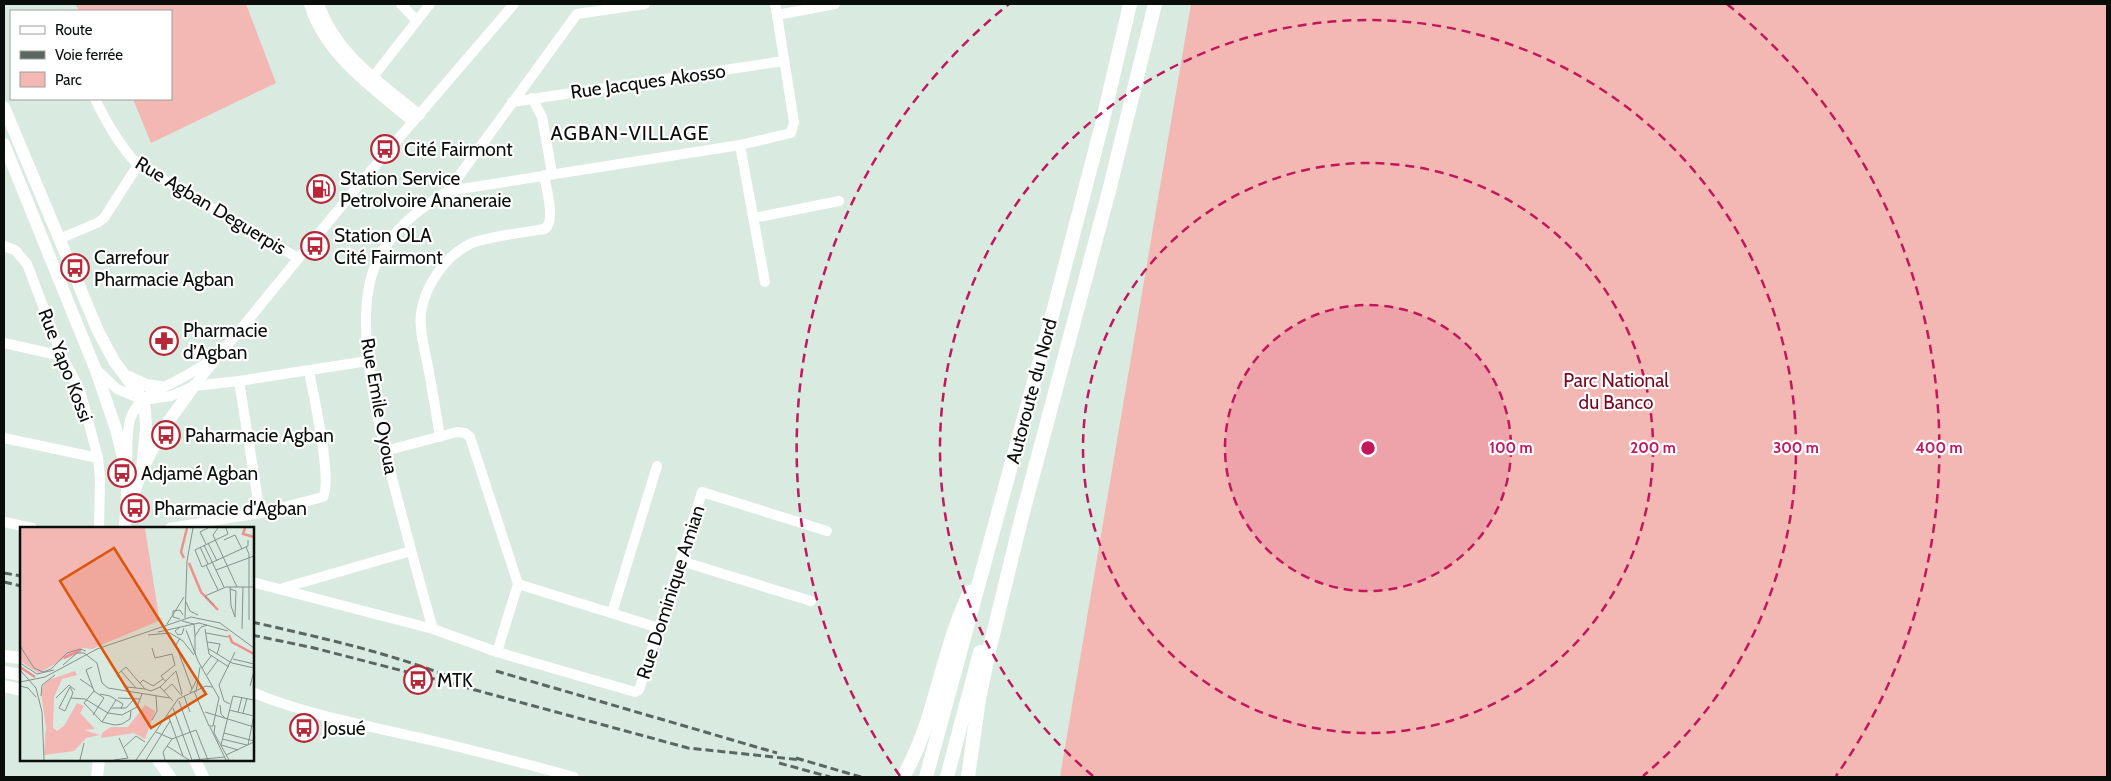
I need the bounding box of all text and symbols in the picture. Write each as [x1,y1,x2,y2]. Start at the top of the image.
legend [10,10,172,100]
text: Route [55,21,93,39]
text: Voie ferrée [55,46,123,64]
street label: Rue Jacques Akosso [569,59,727,104]
text: Parc [55,71,82,89]
district label: AGBAN-VILLAGE [551,121,709,145]
bus stop icon: Cité Fairmont [370,134,400,164]
place label: Cité Fairmont [404,138,513,161]
street label: Rue Agban Deguerpis [131,151,290,260]
place label: Station Service PetroIvoire Ananeraie [340,167,512,212]
fuel station icon: Station Service PetroIvoire Ananeraie [306,174,336,204]
place label: Station OLA Cité Fairmont [334,224,443,269]
bus stop icon: Station OLA Cité Fairmont [300,231,330,261]
place label: Carrefour Pharmacie Agban [94,246,234,291]
bus stop icon: Carrefour Pharmacie Agban [60,253,90,283]
street label: Rue Yapo Kossi [33,305,98,425]
street label: Autoroute du Nord [1001,316,1062,466]
place label: Pharmacie d’Agban [183,319,268,364]
pharmacy icon: Pharmacie d’Agban [149,326,179,356]
street label: Rue Emile Oyoua [356,336,403,476]
park label: Parc National du Banco [1563,369,1669,414]
bus stop icon: Paharmacie Agban [151,420,181,450]
place label: Paharmacie Agban [185,424,334,447]
centre of rings [1359,439,1377,457]
text: 100 m [1489,439,1533,457]
text: 200 m [1630,439,1676,457]
text: 300 m [1773,439,1819,457]
text: 400 m [1916,439,1962,457]
bus stop icon: Adjamé Agban [107,458,137,488]
place label: Adjamé Agban [141,462,258,485]
bus stop icon: Pharmacie d'Agban [120,493,150,523]
place label: Pharmacie d'Agban [154,497,307,520]
street label: Rue Dominique Amian [632,502,709,682]
inset map [20,527,254,761]
bus stop icon: MTK [403,665,433,695]
place label: MTK [437,669,473,692]
bus stop icon: Josué [289,713,319,743]
place label: Josué [322,717,366,740]

